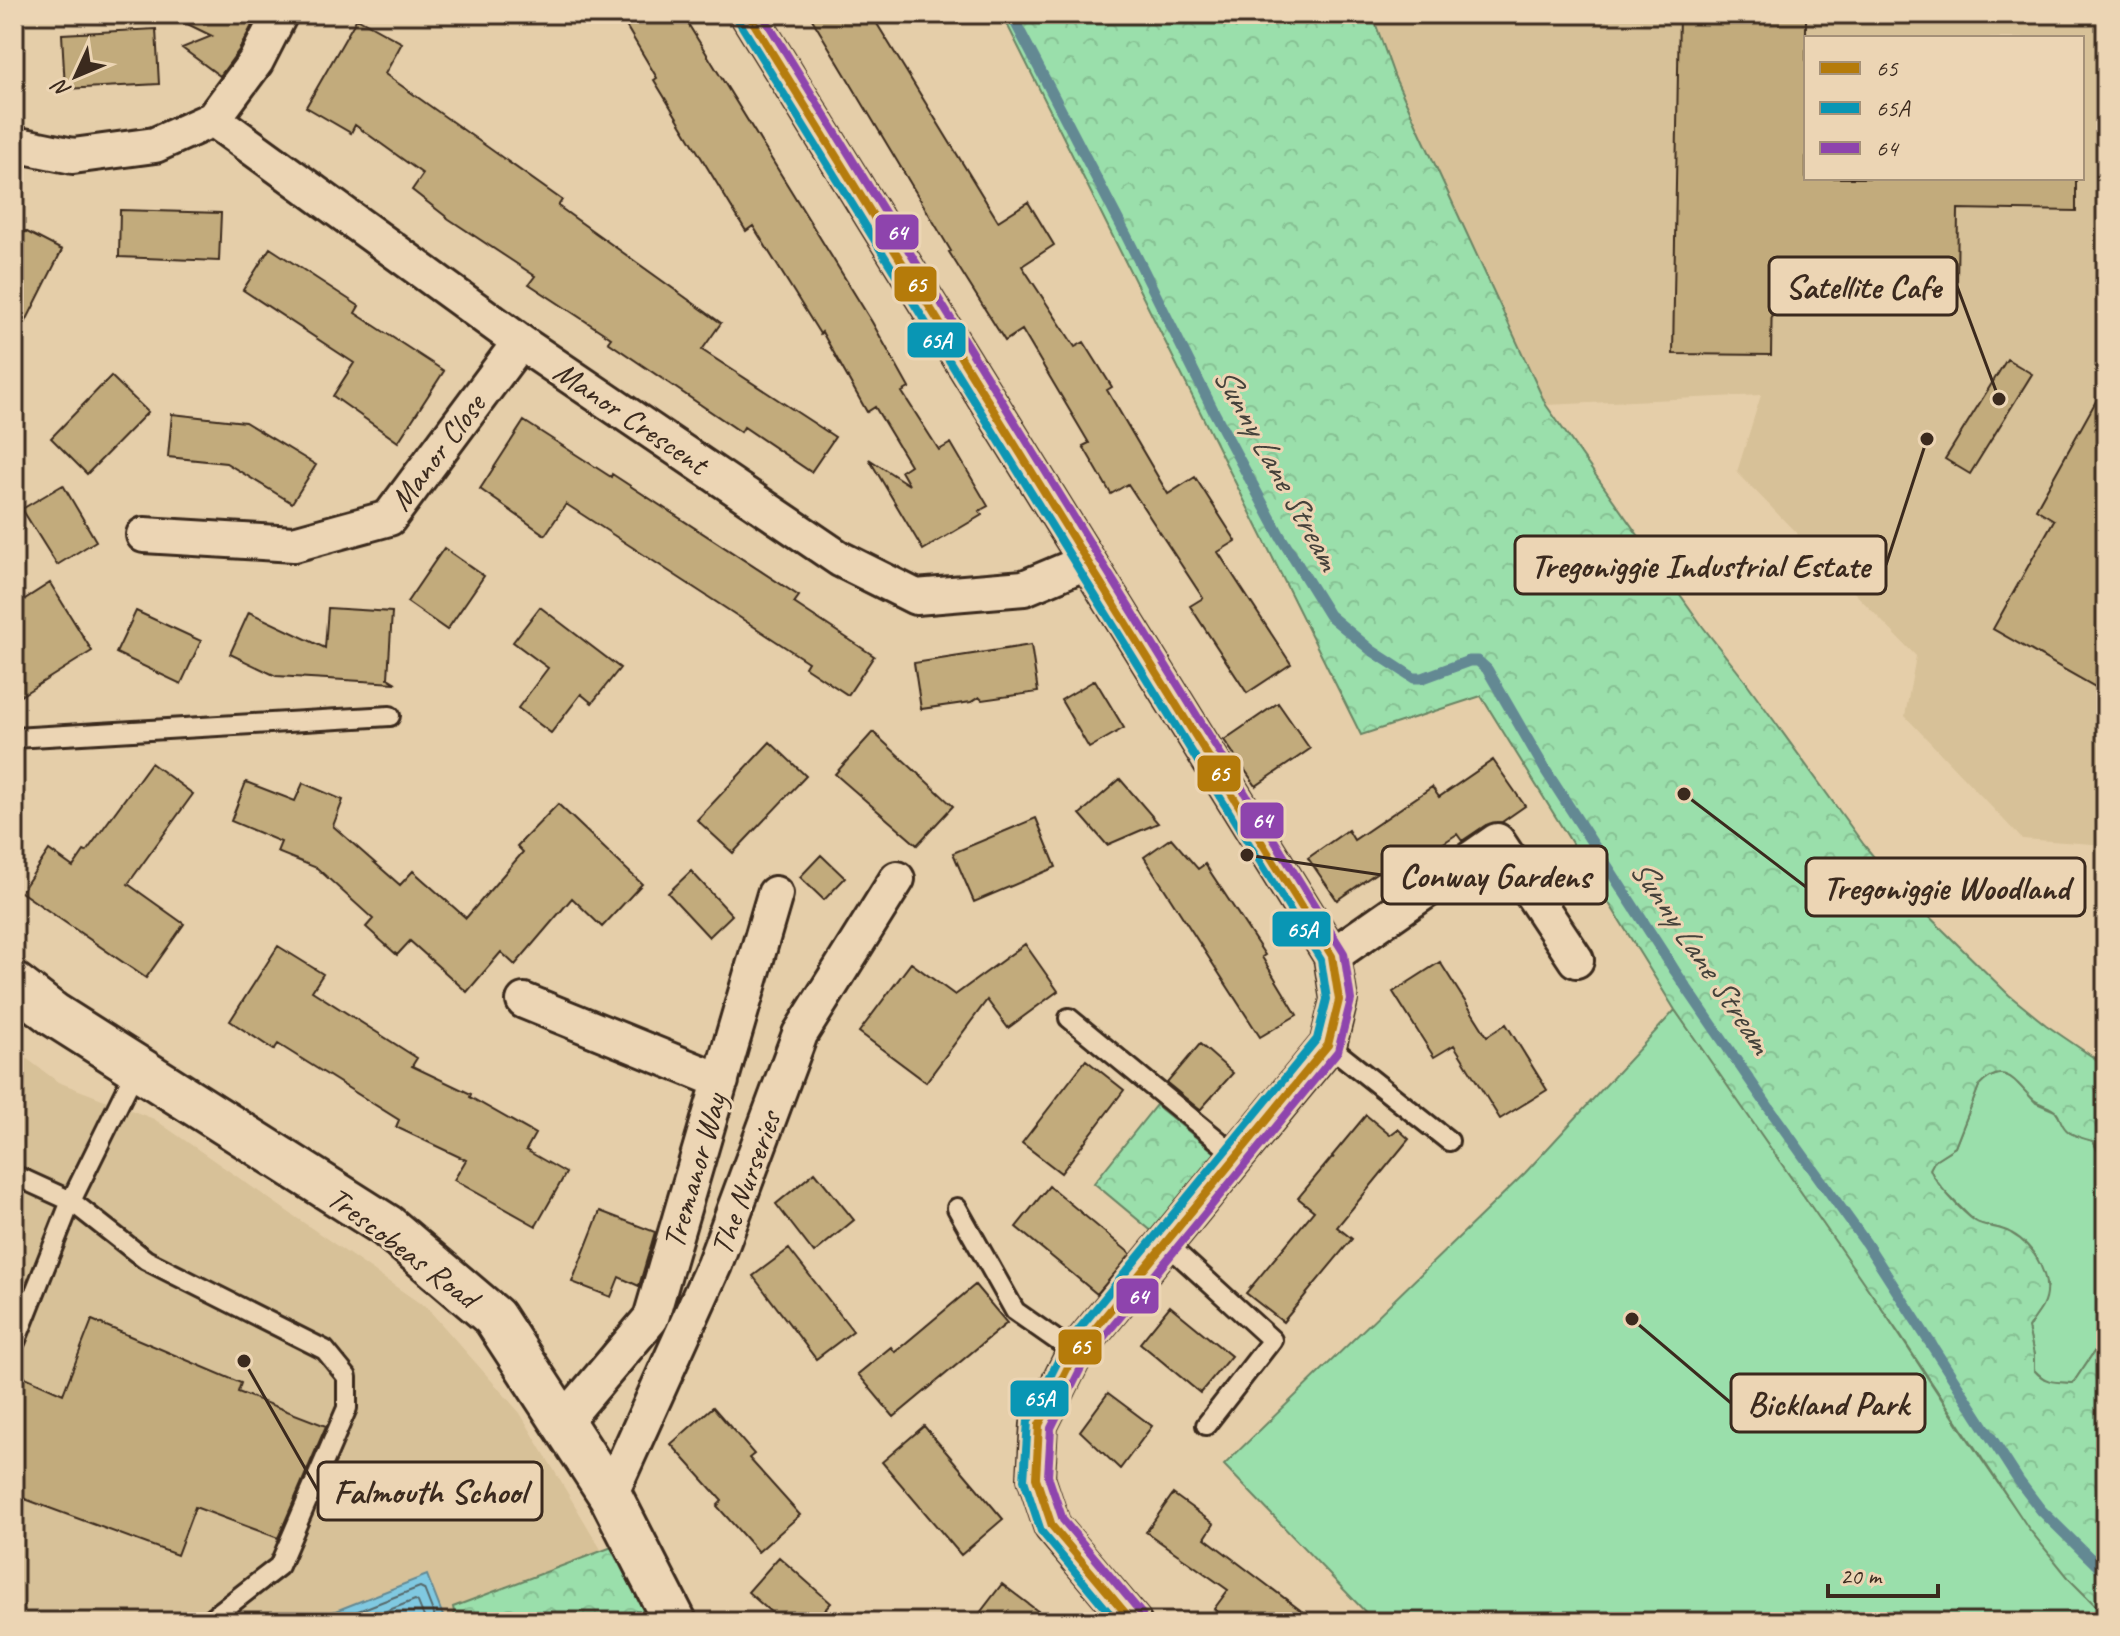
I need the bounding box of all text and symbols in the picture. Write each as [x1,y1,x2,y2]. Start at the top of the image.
north arrow [36,36,116,116]
legend [1804,36,2084,180]
text: 65 [1876,53,1899,83]
text: N [45,72,77,104]
text: 65A [1876,93,1911,123]
text: 64 [1876,133,1900,163]
line badge: 64 [874,213,920,251]
text: 64 [887,219,910,247]
callout: Satellite Cafe [1769,257,1957,315]
line badge: 65 [893,265,938,303]
text: Satellite Cafe [1785,265,1943,308]
text: 65 [906,271,928,299]
line badge: 65A [906,321,967,359]
text: 65A [920,327,953,355]
street label: Manor Crescent [546,351,718,486]
water label: Sunny Lane Stream [1204,359,1352,578]
street label: Manor Close [380,384,496,519]
callout: Tregoniggie Industrial Estate [1515,536,1886,594]
text: Tregoniggie Industrial Estate [1531,544,1873,587]
line badge: 65 [1196,754,1242,793]
text: 65 [1209,760,1231,788]
line badge: 64 [1239,801,1285,840]
text: 64 [1252,807,1275,835]
callout: Conway Gardens [1382,846,1607,904]
water label: Sunny Lane Stream [1621,850,1784,1063]
text: Conway Gardens [1399,854,1594,897]
callout: Tregoniggie Woodland [1806,858,2085,916]
text: Tregoniggie Woodland [1823,866,2075,909]
line badge: 65A [1271,910,1332,948]
text: 65A [1286,916,1319,944]
street label: Tremanor Way [653,1087,737,1253]
street label: The Nurseries [701,1104,791,1261]
street label: Trescobeas Road [319,1177,490,1320]
line badge: 64 [1115,1277,1160,1315]
text: 64 [1128,1283,1151,1311]
line badge: 65 [1057,1328,1103,1366]
text: 65 [1070,1333,1092,1361]
callout: Bickland Park [1731,1374,1925,1432]
line badge: 65A [1009,1379,1070,1418]
text: Bickland Park [1747,1382,1912,1425]
text: 65A [1023,1385,1056,1413]
callout: Falmouth School [318,1462,542,1520]
text: Falmouth School [334,1470,533,1513]
scale bar [1828,1548,1938,1598]
text: 20 m [1840,1561,1883,1591]

